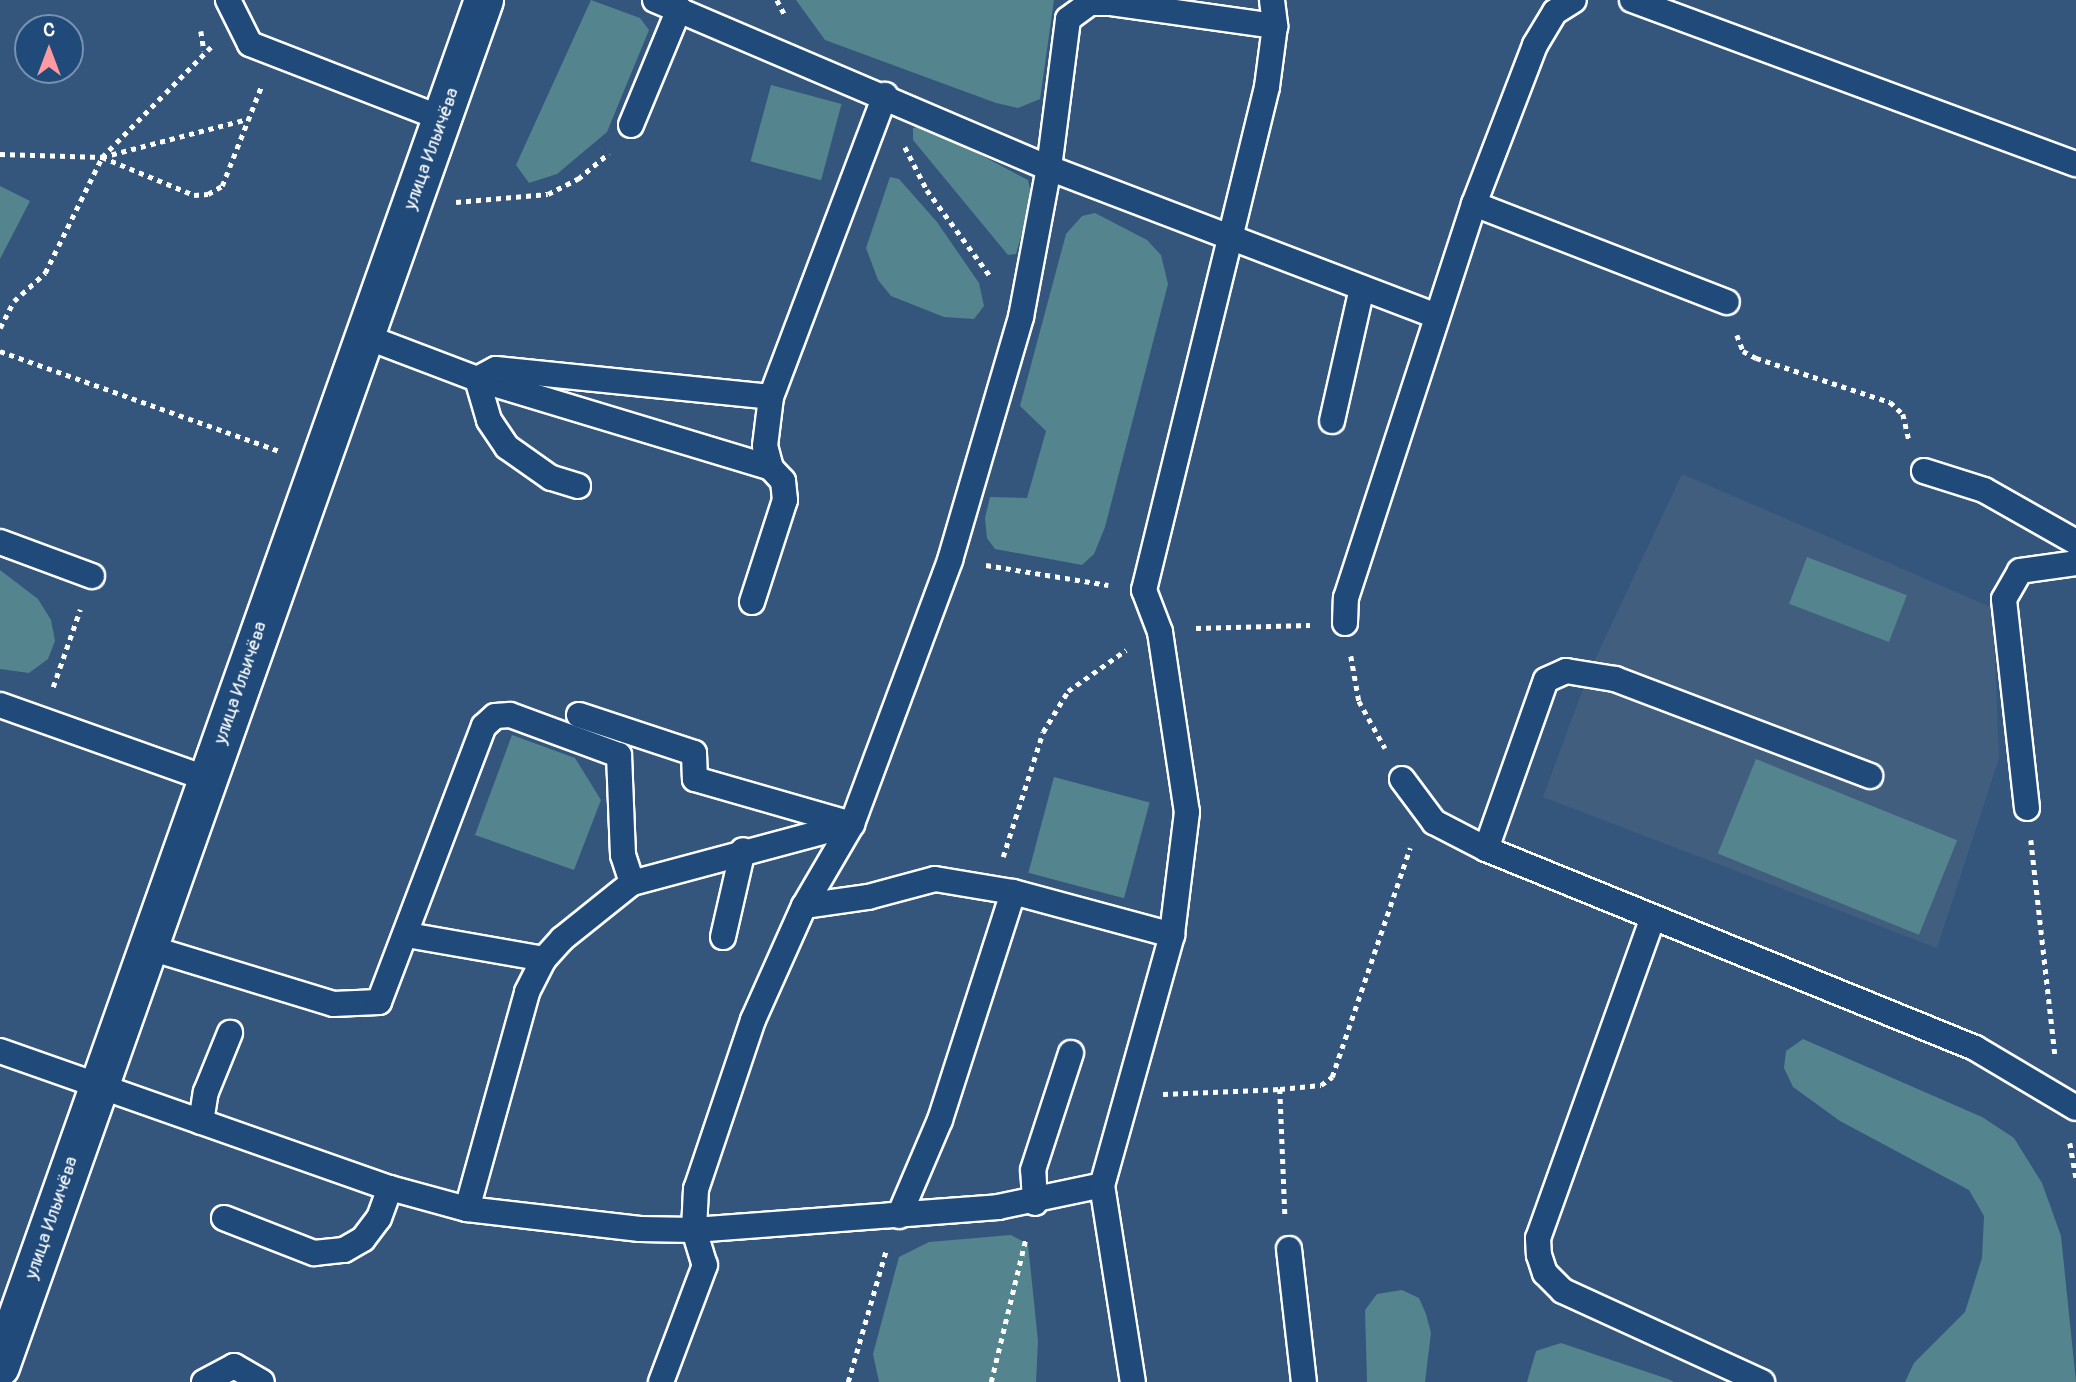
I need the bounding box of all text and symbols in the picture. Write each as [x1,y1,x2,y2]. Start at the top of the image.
north arrow [14,14,84,84]
text: С [43,18,55,42]
street label: улица Ильичёва [399,85,465,213]
street label: улица Ильичёва [209,619,273,747]
street label: улица Ильичёва [20,1154,84,1282]

